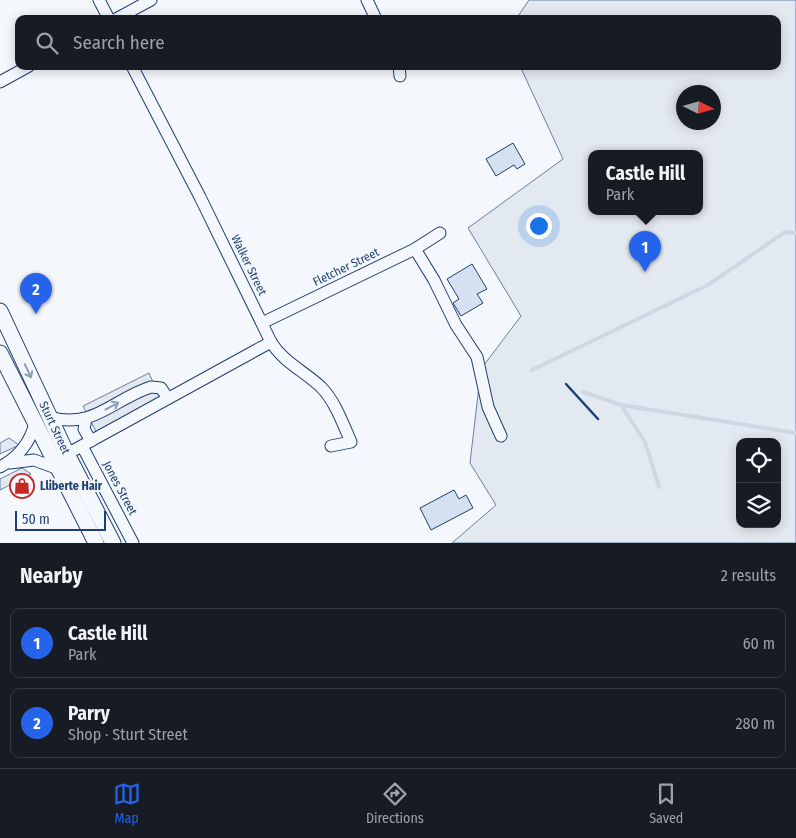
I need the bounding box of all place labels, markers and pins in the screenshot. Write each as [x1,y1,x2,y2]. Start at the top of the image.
pin: 1 [629,231,661,272]
pin: 2 [20,273,52,314]
shop icon: Lliberte Hair [9,473,35,499]
place label: Lliberte Hair [40,479,103,493]

